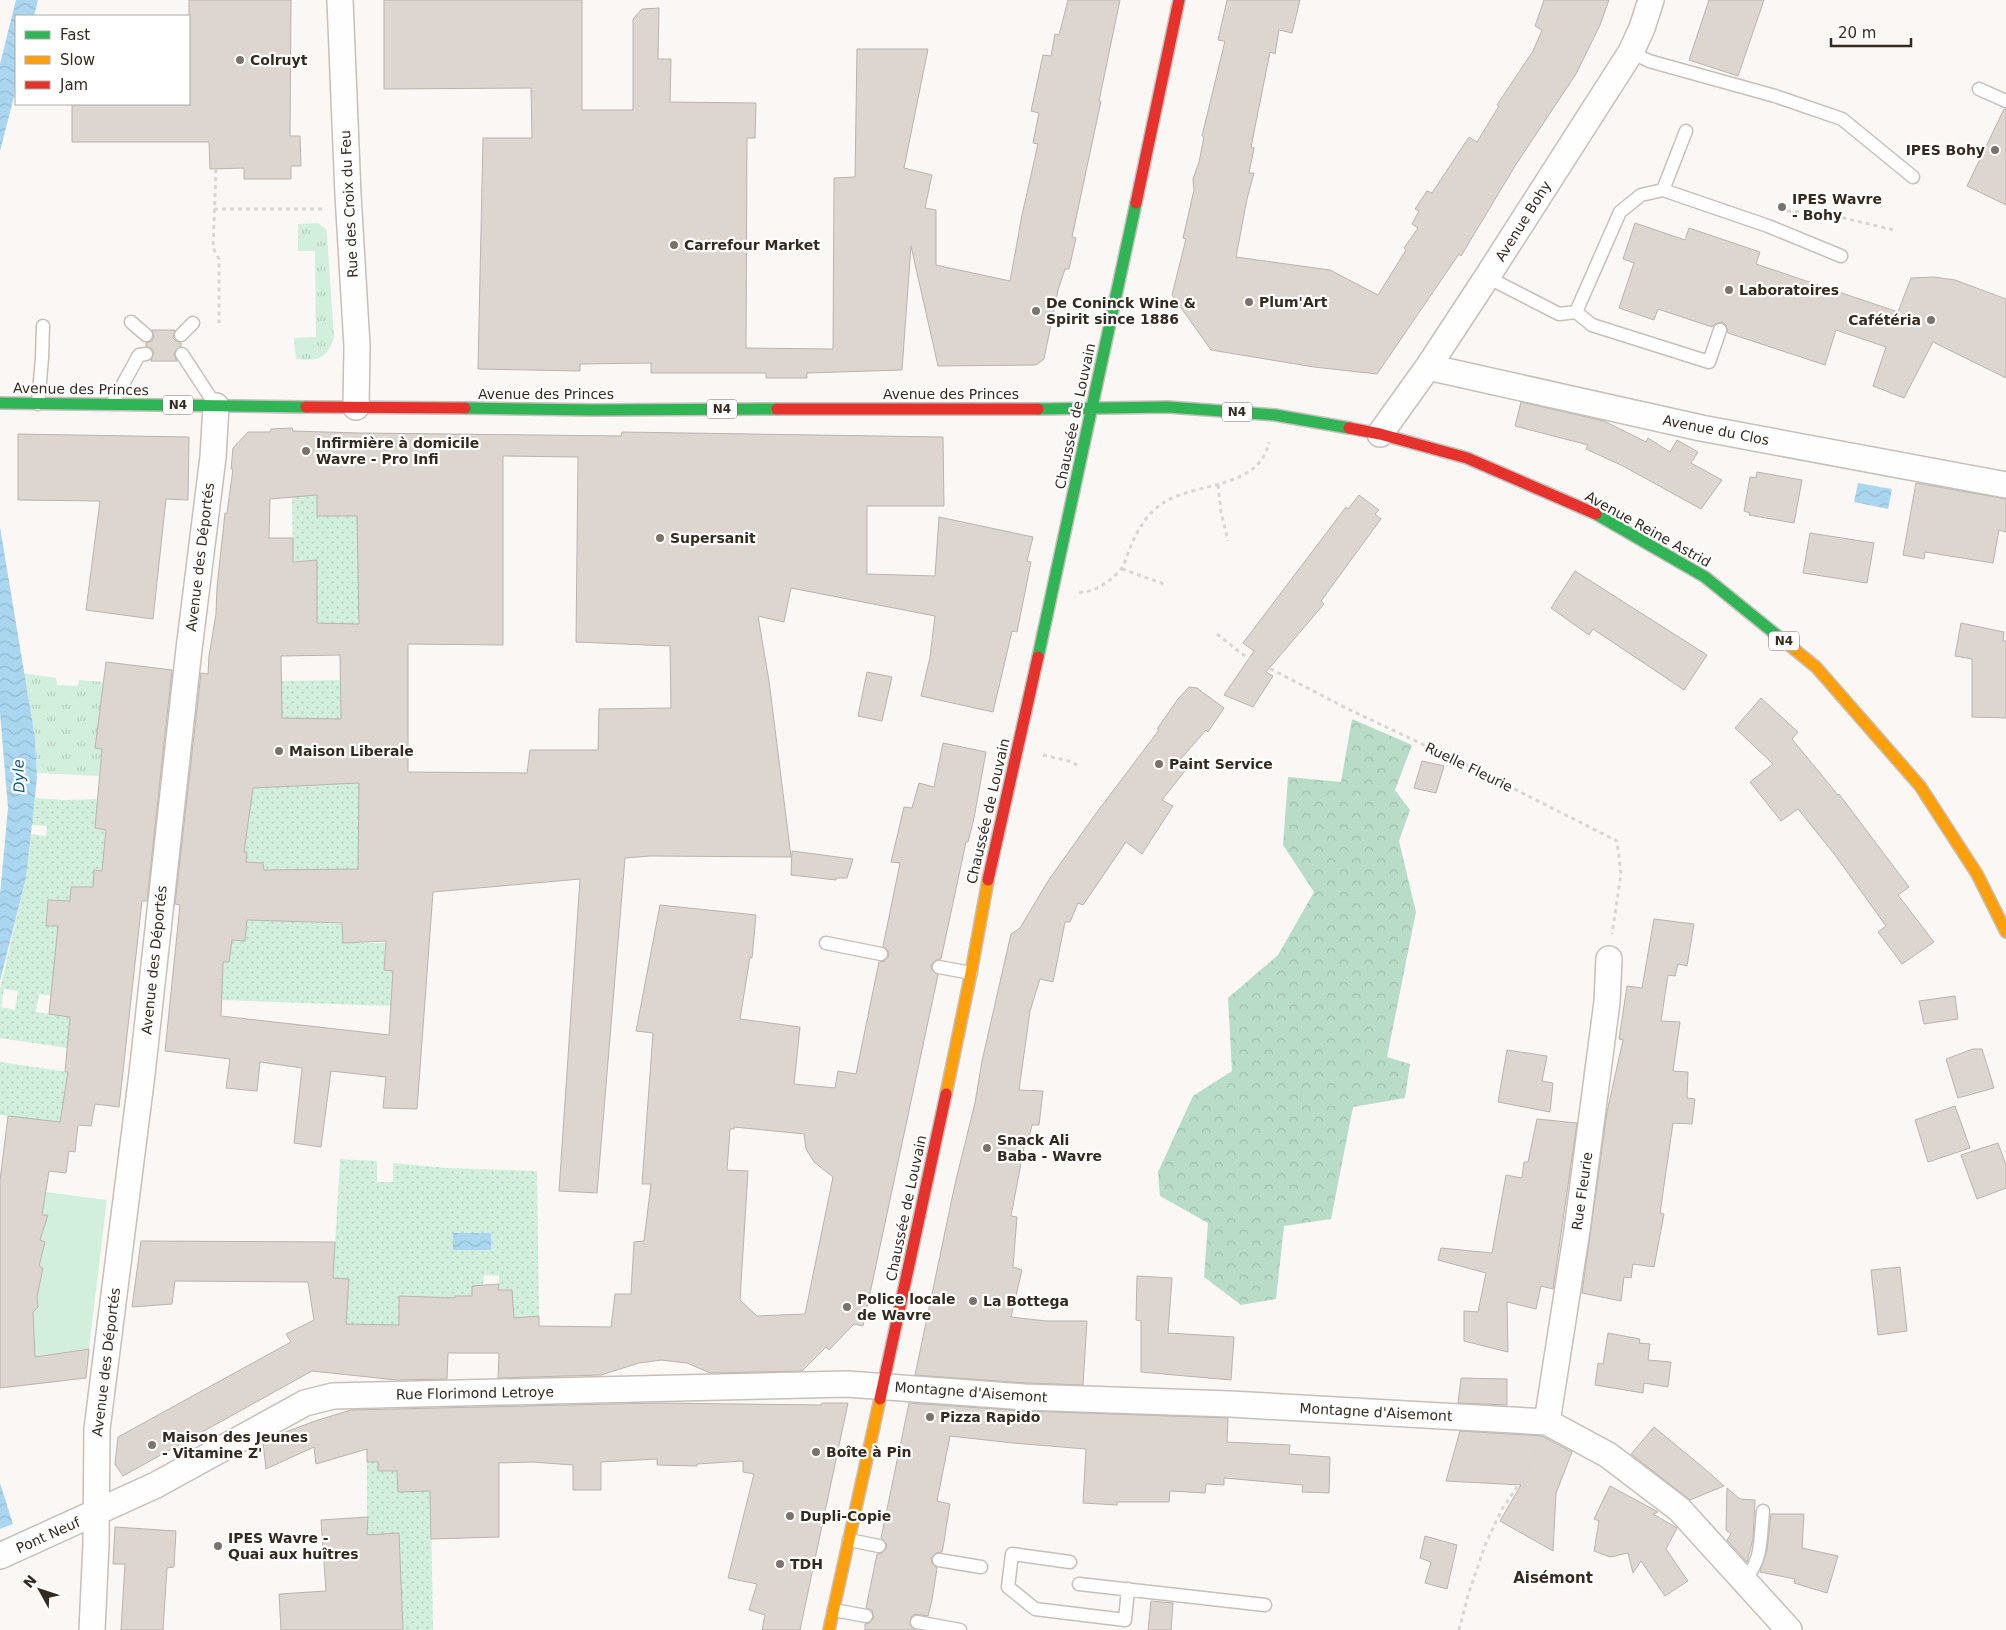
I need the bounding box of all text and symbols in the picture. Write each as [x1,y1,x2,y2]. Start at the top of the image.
legend [15,15,190,105]
scale bar [1831,15,1911,47]
text: 20 m [1838,24,1876,42]
text: Fast [60,26,90,44]
text: Slow [60,51,95,69]
place label: Colruyt [250,52,308,68]
marker: Colruyt [234,54,246,66]
text: Jam [59,76,88,94]
street label: Rue des Croix du Feu [337,130,361,278]
place label: IPES Bohy [1906,142,1985,158]
marker: IPES Bohy [1989,144,2001,156]
street label: Avenue Bohy [1492,178,1554,264]
place label: IPES Wavre - Bohy [1792,191,1882,223]
marker: IPES Wavre - Bohy [1776,201,1788,213]
place label: Carrefour Market [684,237,820,253]
marker: Carrefour Market [668,239,680,251]
place label: Laboratoires [1739,282,1839,298]
marker: Laboratoires [1723,284,1735,296]
place label: Plum'Art [1259,294,1328,310]
place label: De Coninck Wine & Spirit since 1886 [1046,295,1196,327]
marker: Plum'Art [1243,296,1255,308]
marker: De Coninck Wine & Spirit since 1886 [1030,305,1042,317]
place label: Cafétéria [1848,312,1921,328]
marker: Cafétéria [1925,314,1937,326]
street label: Chaussée de Louvain [1052,341,1098,491]
street label: Avenue des Princes [13,380,149,398]
street label: Avenue des Princes [478,386,614,402]
street label: Avenue des Princes [883,386,1019,402]
road number: N4 [163,396,193,414]
road number: N4 [707,399,737,418]
road number: N4 [1222,402,1252,422]
street label: Avenue du Clos [1661,412,1771,448]
place label: Infirmière à domicile Wavre - Pro Infi [316,435,479,467]
marker: Infirmière à domicile Wavre - Pro Infi [300,445,312,457]
street label: Avenue des Déportés [183,482,217,632]
street label: Avenue Reine Astrid [1583,488,1713,570]
place label: Supersanit [670,530,756,546]
marker: Supersanit [654,532,666,544]
road number: N4 [1769,631,1799,650]
street label: Chaussée de Louvain [963,737,1013,885]
street label: Ruelle Fleurie [1423,739,1515,795]
place label: Maison Liberale [289,743,414,759]
marker: Maison Liberale [273,745,285,757]
place label: Paint Service [1169,756,1273,772]
marker: Paint Service [1153,758,1165,770]
water label: Dyle [9,759,29,793]
street label: Avenue des Déportés [138,885,170,1035]
place label: Snack Ali Baba - Wavre [997,1132,1102,1164]
street label: Chaussée de Louvain [883,1133,929,1283]
marker: Snack Ali Baba - Wavre [981,1142,993,1154]
street label: Rue Fleurie [1569,1151,1595,1231]
street label: Avenue des Déportés [89,1287,123,1437]
place label: Police locale de Wavre [857,1291,956,1323]
place label: La Bottega [983,1293,1069,1309]
marker: La Bottega [967,1295,979,1307]
marker: Police locale de Wavre [841,1301,853,1313]
street label: Montagne d'Aisemont [894,1379,1048,1405]
street label: Rue Florimond Letroye [396,1384,554,1402]
street label: Montagne d'Aisemont [1299,1400,1453,1424]
place label: Pizza Rapido [940,1409,1041,1425]
marker: Pizza Rapido [924,1411,936,1423]
place label: Maison des Jeunes - Vitamine Z' [162,1429,308,1461]
marker: Maison des Jeunes - Vitamine Z' [146,1439,158,1451]
place label: Boîte à Pin [826,1444,912,1460]
marker: Boîte à Pin [810,1446,822,1458]
place label: Dupli-Copie [800,1508,891,1524]
marker: Dupli-Copie [784,1510,796,1522]
street label: Pont Neuf [14,1513,83,1556]
place label: IPES Wavre - Quai aux huîtres [228,1530,358,1562]
marker: IPES Wavre - Quai aux huîtres [212,1540,224,1552]
place label: TDH [790,1556,823,1572]
marker: TDH [774,1558,786,1570]
north arrow [15,1565,65,1615]
district label: Aisémont [1513,1569,1593,1587]
text: N [20,1572,40,1591]

